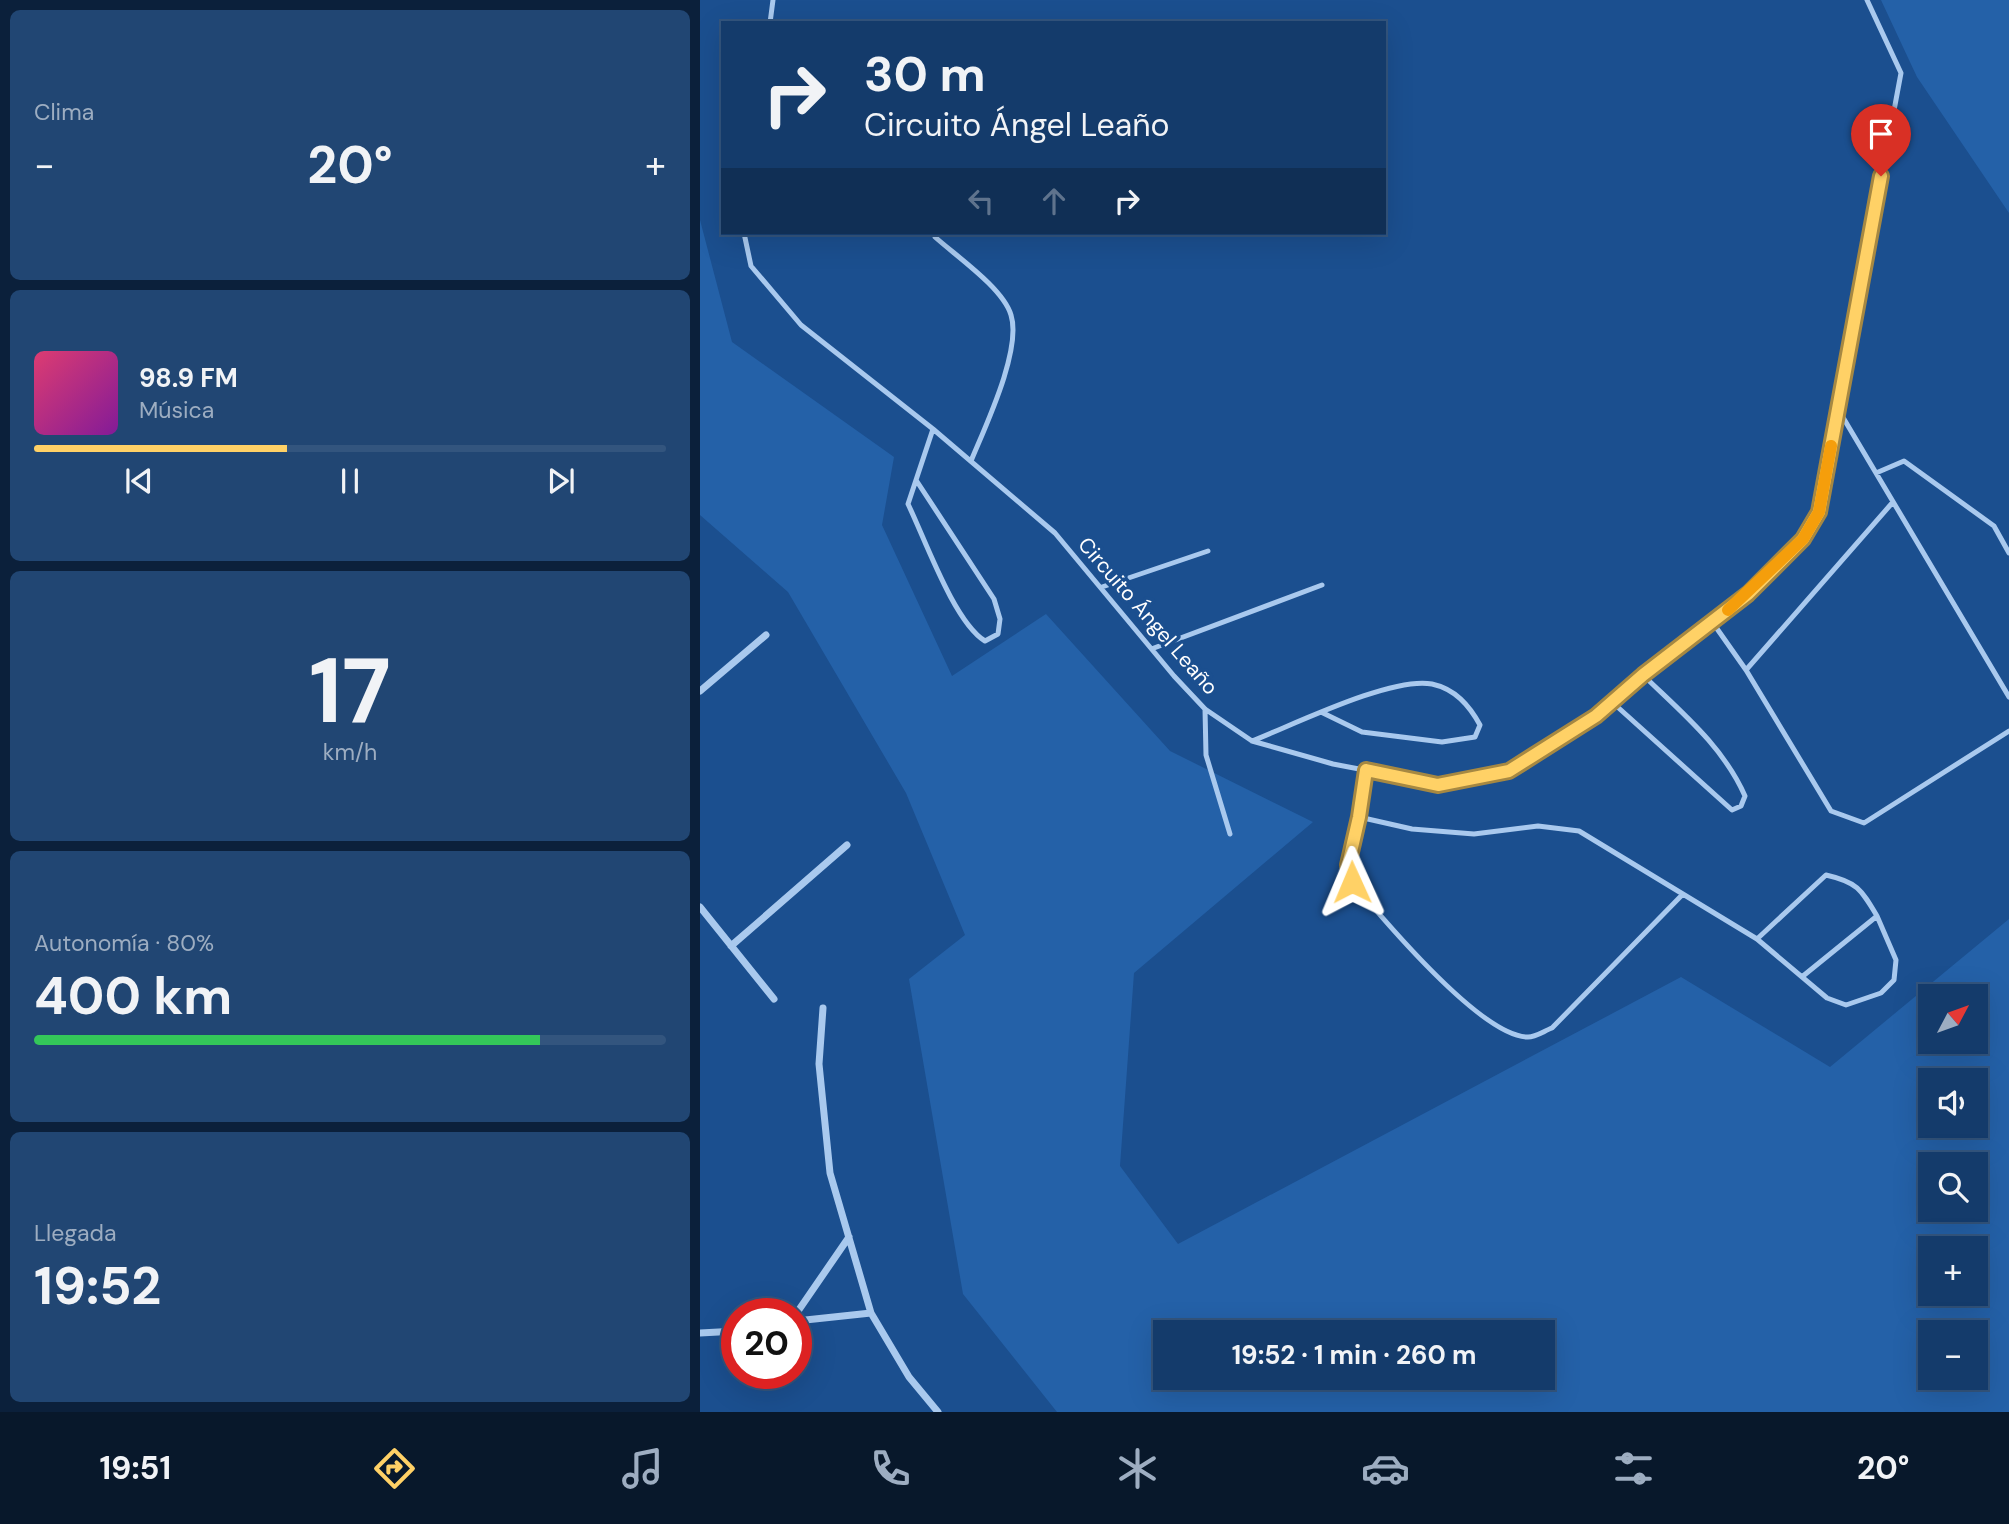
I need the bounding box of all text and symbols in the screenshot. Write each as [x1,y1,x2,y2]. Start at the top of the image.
text: 30 m [864,42,986,106]
icon: right [749,49,840,140]
text: Clima [34,97,94,127]
text: Circuito Ángel Leaño [864,104,1170,146]
pin [1851,104,1911,176]
icon: arrive [1862,115,1900,153]
text: 20° [307,131,393,199]
text: − [34,140,55,190]
text: + [645,140,666,190]
icon: left [962,182,1000,220]
icon: ahead [1035,182,1073,220]
icon: right [1108,182,1146,220]
text: 98.9 FM [139,361,238,395]
text: Música [139,395,214,425]
icon: previous [120,462,158,500]
icon: pause [331,462,369,500]
icon: next [542,462,580,500]
street label: Circuito Ángel Leaño [1072,531,1224,701]
text: 17 [309,632,391,750]
text: km/h [323,737,377,767]
position arrow [1315,845,1389,919]
text: Autonomía · 80% [34,928,214,958]
text: 400 km [34,962,232,1030]
north arrow [1918,984,1988,1054]
map controls [1918,984,1988,1390]
button: sound [1918,1068,1988,1138]
button: search [1918,1152,1988,1222]
text: Llegada [34,1218,117,1248]
button: + [1918,1236,1988,1306]
text: 19:52 [34,1252,161,1320]
speed limit sign: 20 [721,1298,812,1389]
button: − [1918,1320,1988,1390]
text: 19:52 · 1 min · 260 m [1232,1338,1476,1372]
icon: directions [370,1444,419,1493]
icon: music [618,1444,667,1493]
icon: phone [866,1444,915,1493]
icon: climate [1113,1444,1162,1493]
icon: car [1361,1444,1410,1493]
icon: filters [1609,1444,1658,1493]
text: 19:51 [99,1447,171,1489]
text: 20° [1857,1447,1909,1489]

